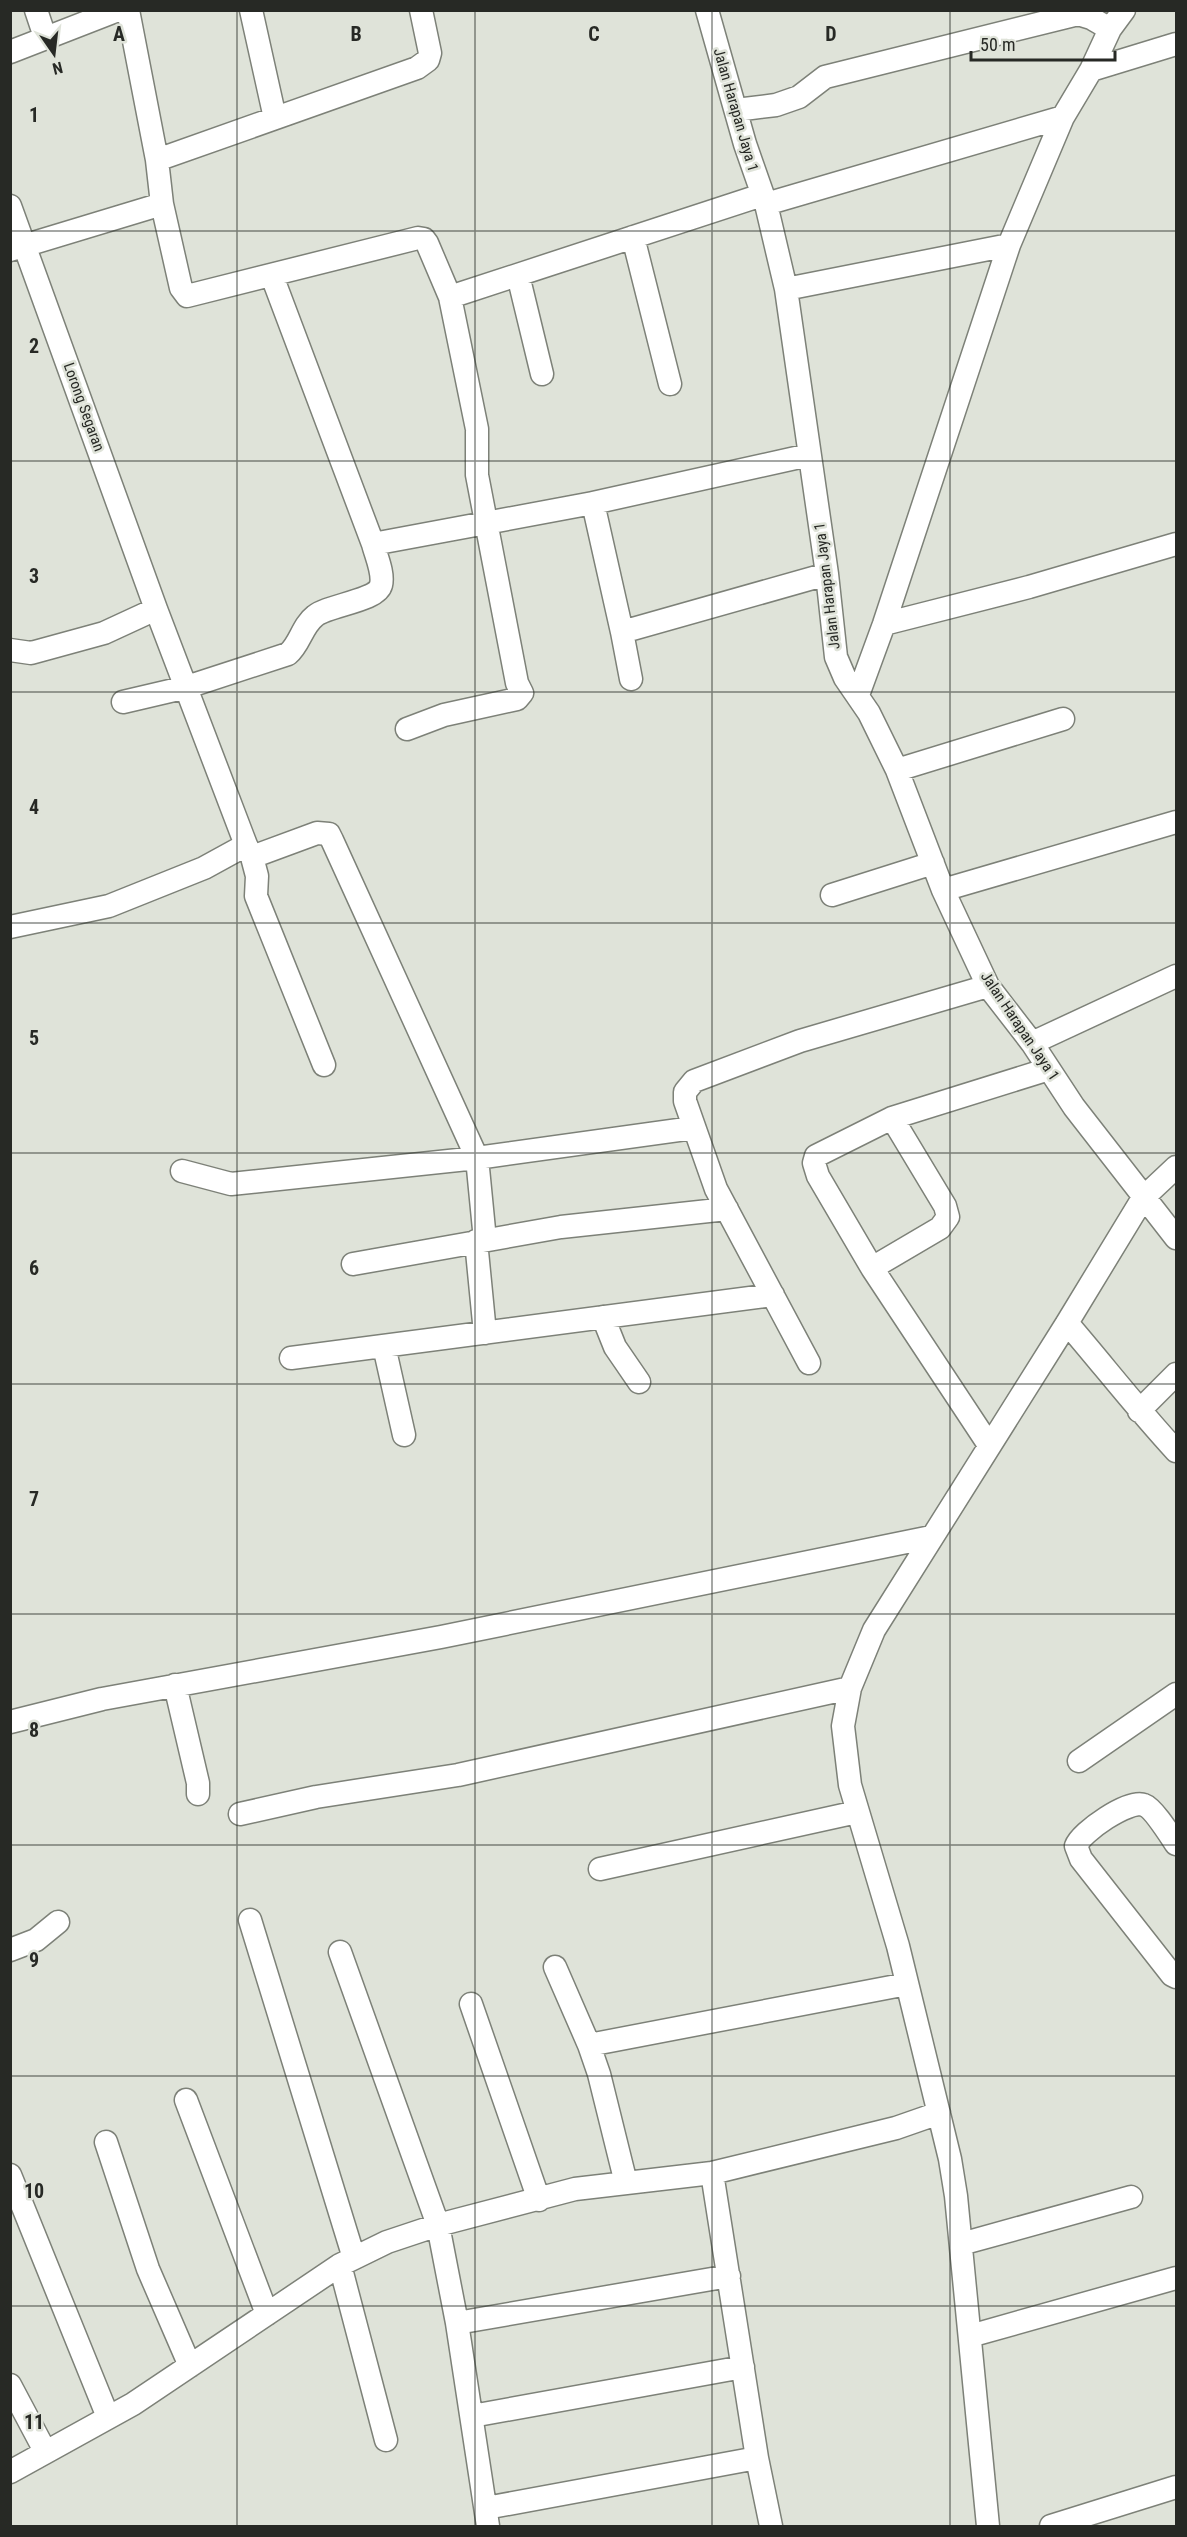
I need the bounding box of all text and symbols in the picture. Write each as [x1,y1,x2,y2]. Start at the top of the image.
text: A [113,22,125,46]
text: B [350,22,362,46]
text: C [588,22,600,46]
text: D [825,22,837,46]
north arrow [24,24,84,84]
scale bar [971,24,1115,62]
text: 50 m [980,34,1015,55]
street label: Jalan Harapan Jaya 1 [710,46,762,174]
text: N [50,58,65,78]
text: 1 [29,103,39,127]
text: 2 [29,334,39,358]
street label: Lorong Segaran [60,360,108,454]
street label: Jalan Harapan Jaya 1 [810,522,844,650]
text: 3 [29,564,39,588]
text: 4 [29,795,39,819]
street label: Jalan Harapan Jaya 1 [977,968,1063,1084]
text: 5 [29,1026,39,1050]
text: 6 [29,1256,39,1280]
text: 7 [29,1487,39,1511]
text: 8 [29,1718,39,1742]
text: 9 [29,1948,39,1972]
text: 10 [24,2179,44,2203]
text: 11 [24,2410,44,2434]

